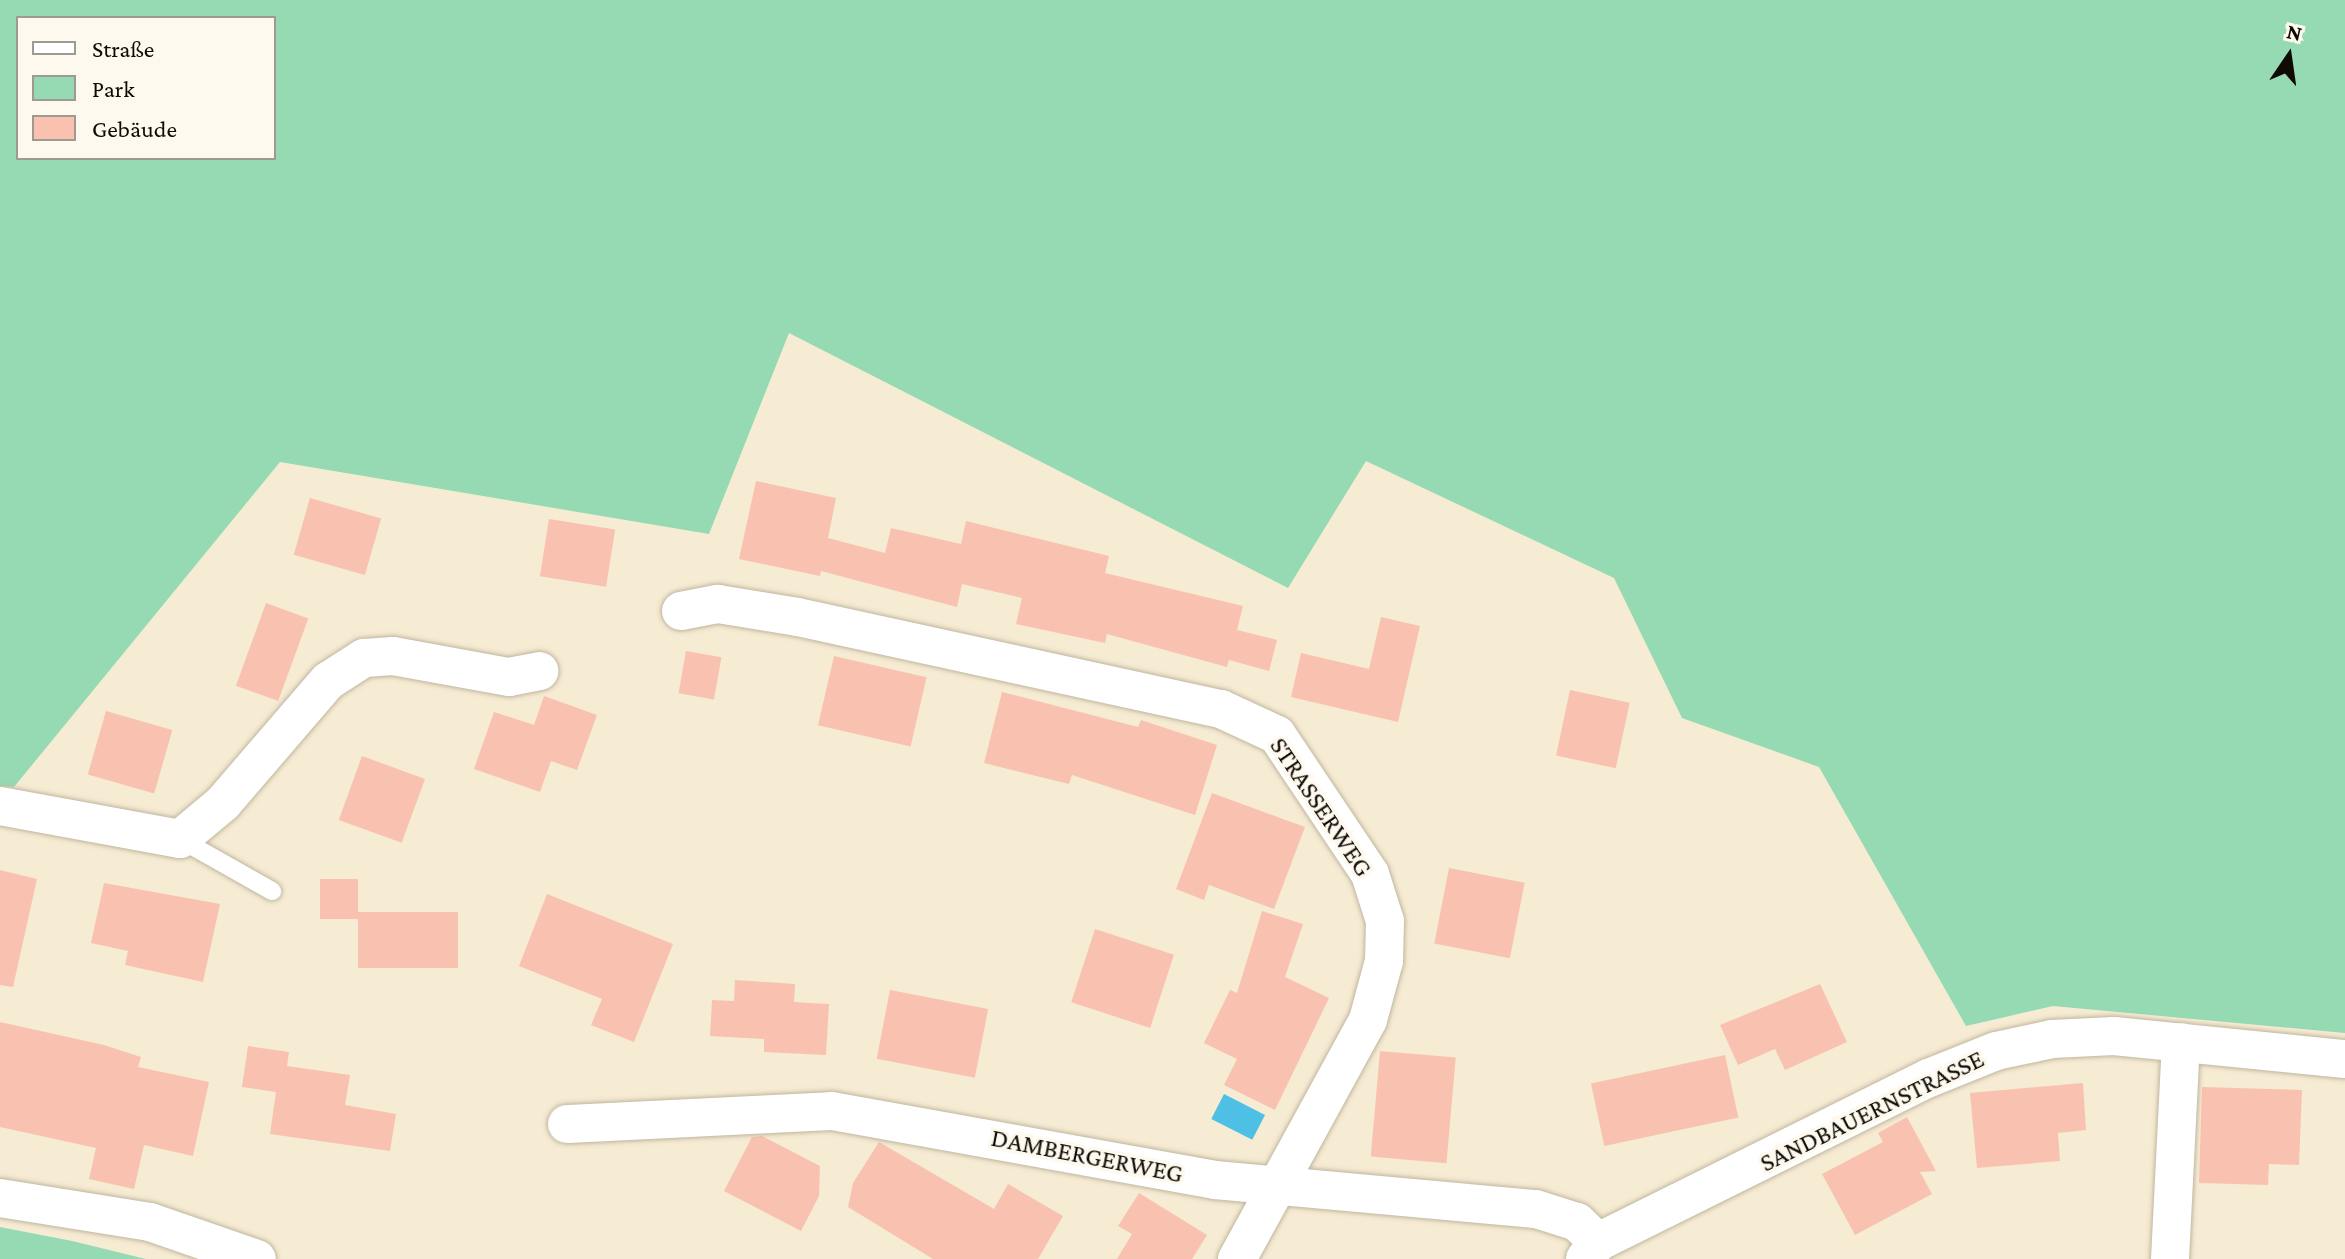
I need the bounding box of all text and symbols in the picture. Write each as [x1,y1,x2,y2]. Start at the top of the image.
legend [16,16,276,160]
north arrow [2249,16,2329,96]
text: N [2284,18,2305,46]
text: Straße [92,35,154,62]
text: Park [92,75,135,102]
text: Gebäude [92,115,177,142]
street label: STRASSERWEG [1263,731,1379,883]
street label: SANDBAUERNSTRASSE [1755,1043,1989,1179]
street label: DAMBERGERWEG [988,1122,1186,1190]

